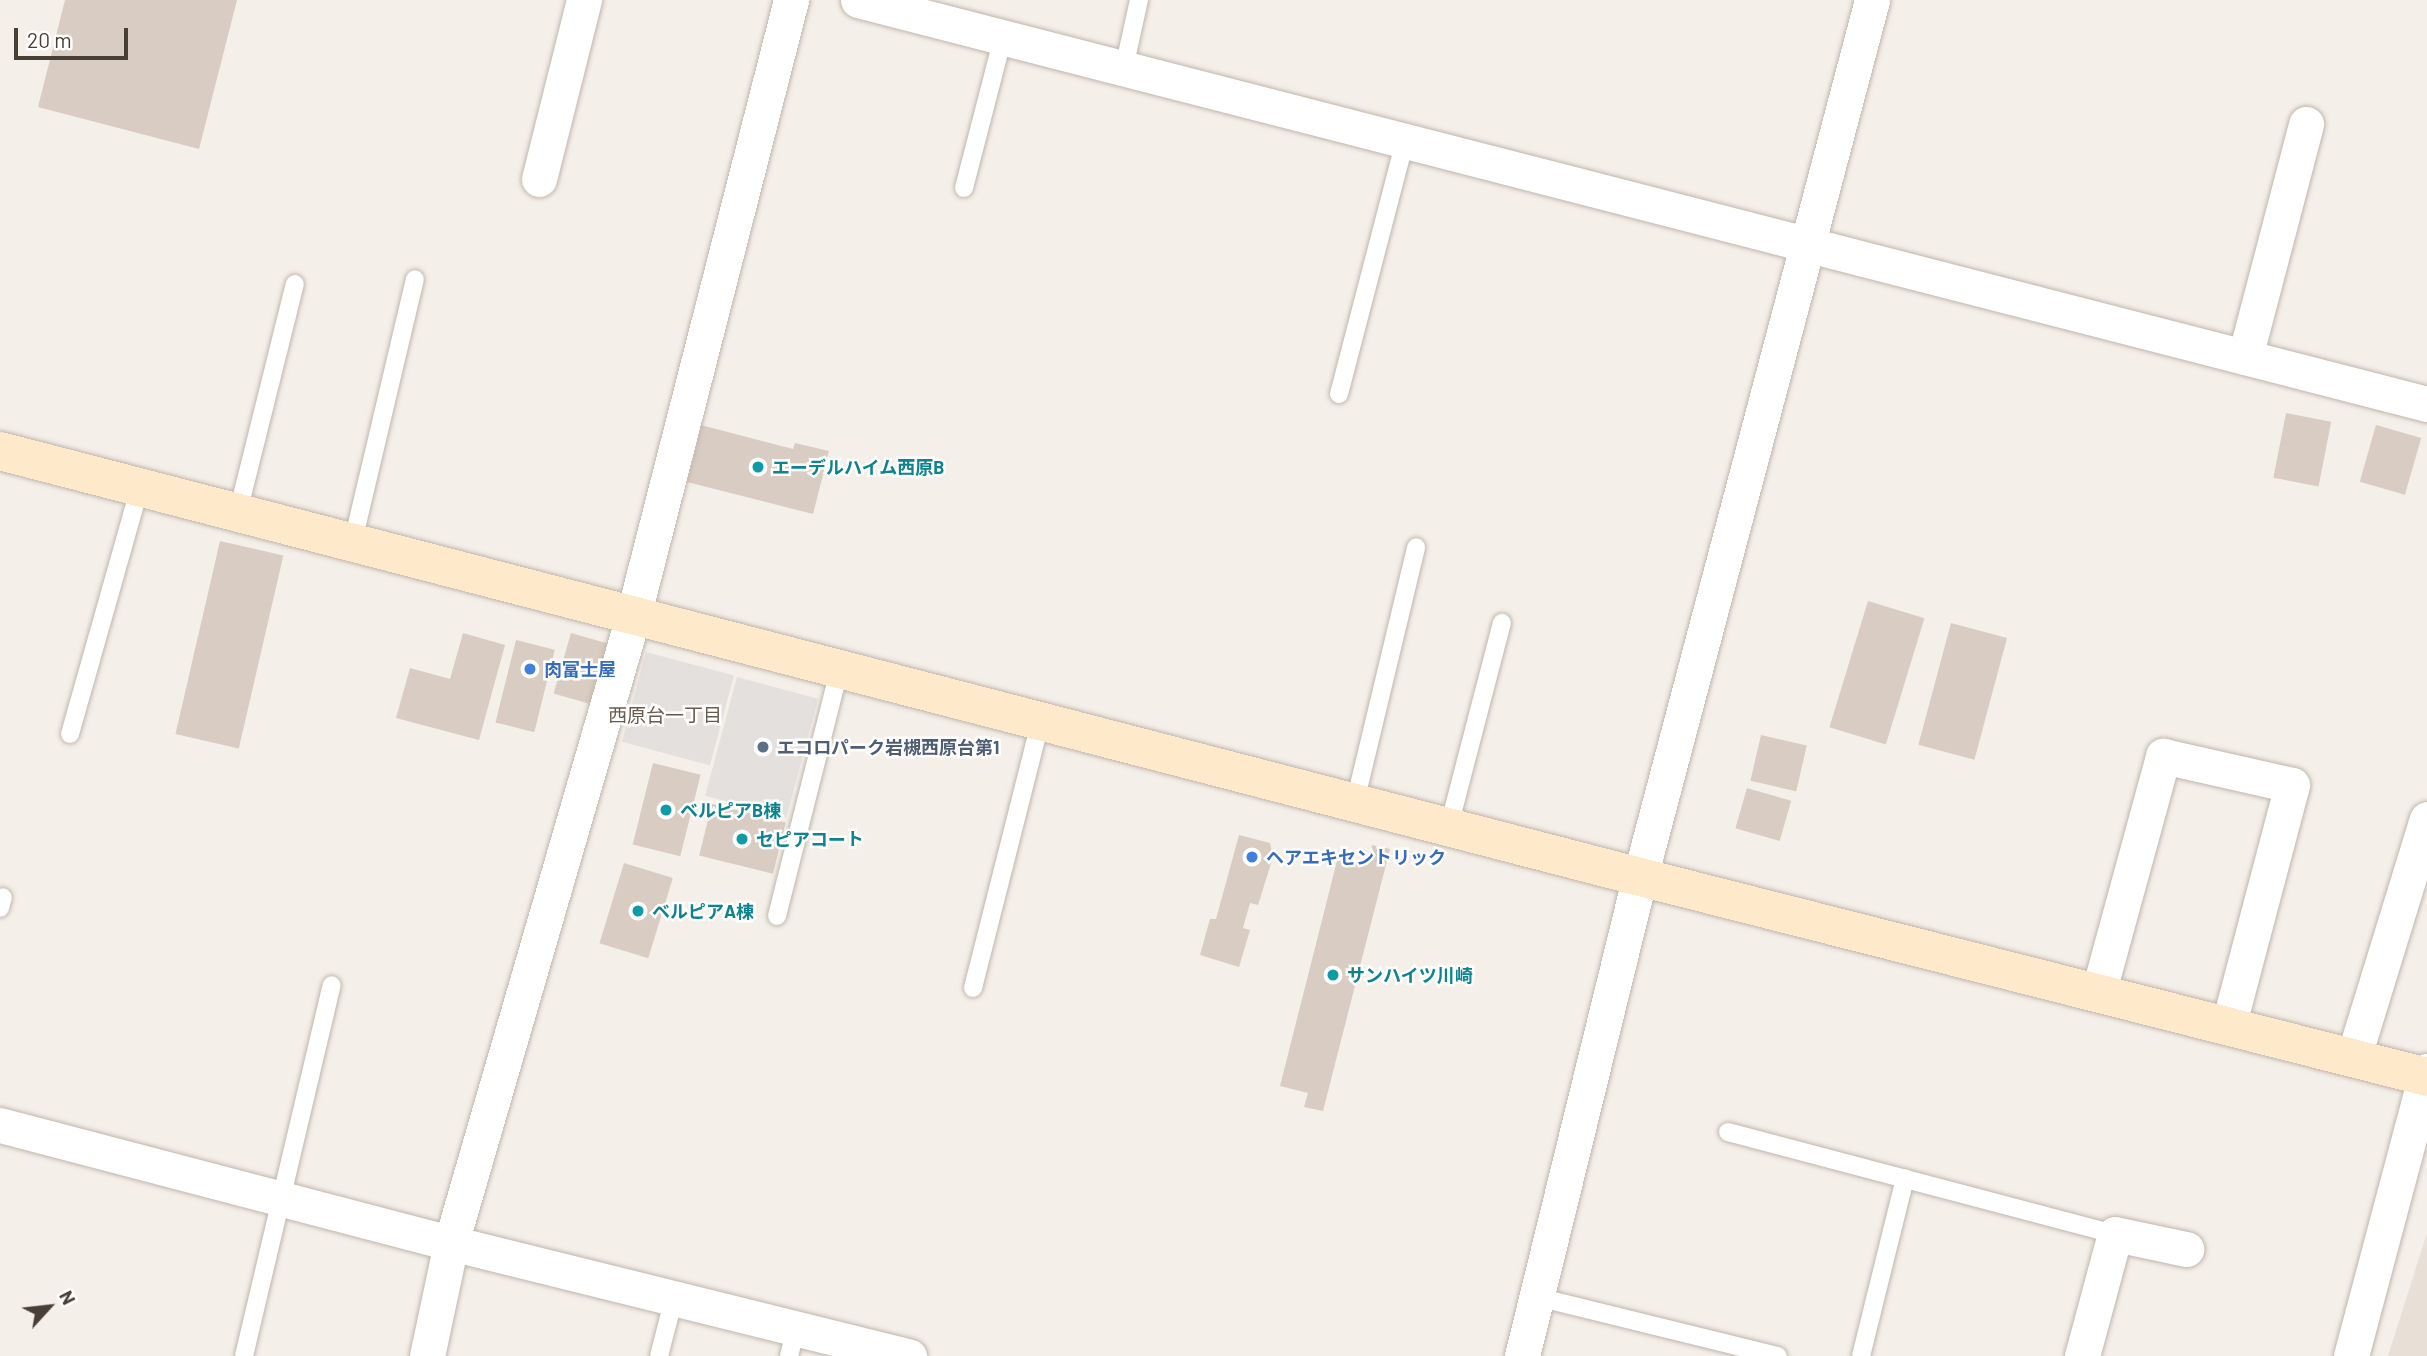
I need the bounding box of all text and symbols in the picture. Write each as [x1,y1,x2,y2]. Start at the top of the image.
scale bar [18,14,131,58]
text: 20 m [27,27,72,52]
place label: エーデルハイム西原B [772,456,945,478]
marker: エーデルハイム西原B [750,459,766,475]
place label: 肉富士屋 [544,658,616,680]
marker: 肉富士屋 [522,661,538,677]
district label: 西原台一丁目 [608,704,722,726]
place label: エコロパーク岩槻西原台第1 [777,736,999,758]
marker: エコロパーク岩槻西原台第1 [755,739,771,755]
place label: ベルピアB棟 [680,799,781,821]
marker: ベルピアB棟 [658,802,674,818]
place label: セピアコート [756,828,864,850]
marker: セピアコート [734,831,750,847]
place label: ヘアエキセントリック [1266,846,1446,868]
marker: ヘアエキセントリック [1244,849,1260,865]
place label: ベルピアA棟 [652,900,754,922]
marker: ベルピアA棟 [630,903,646,919]
place label: サンハイツ川崎 [1347,964,1473,986]
marker: サンハイツ川崎 [1325,967,1341,983]
north arrow [14,1272,84,1342]
text: N [55,1286,81,1308]

